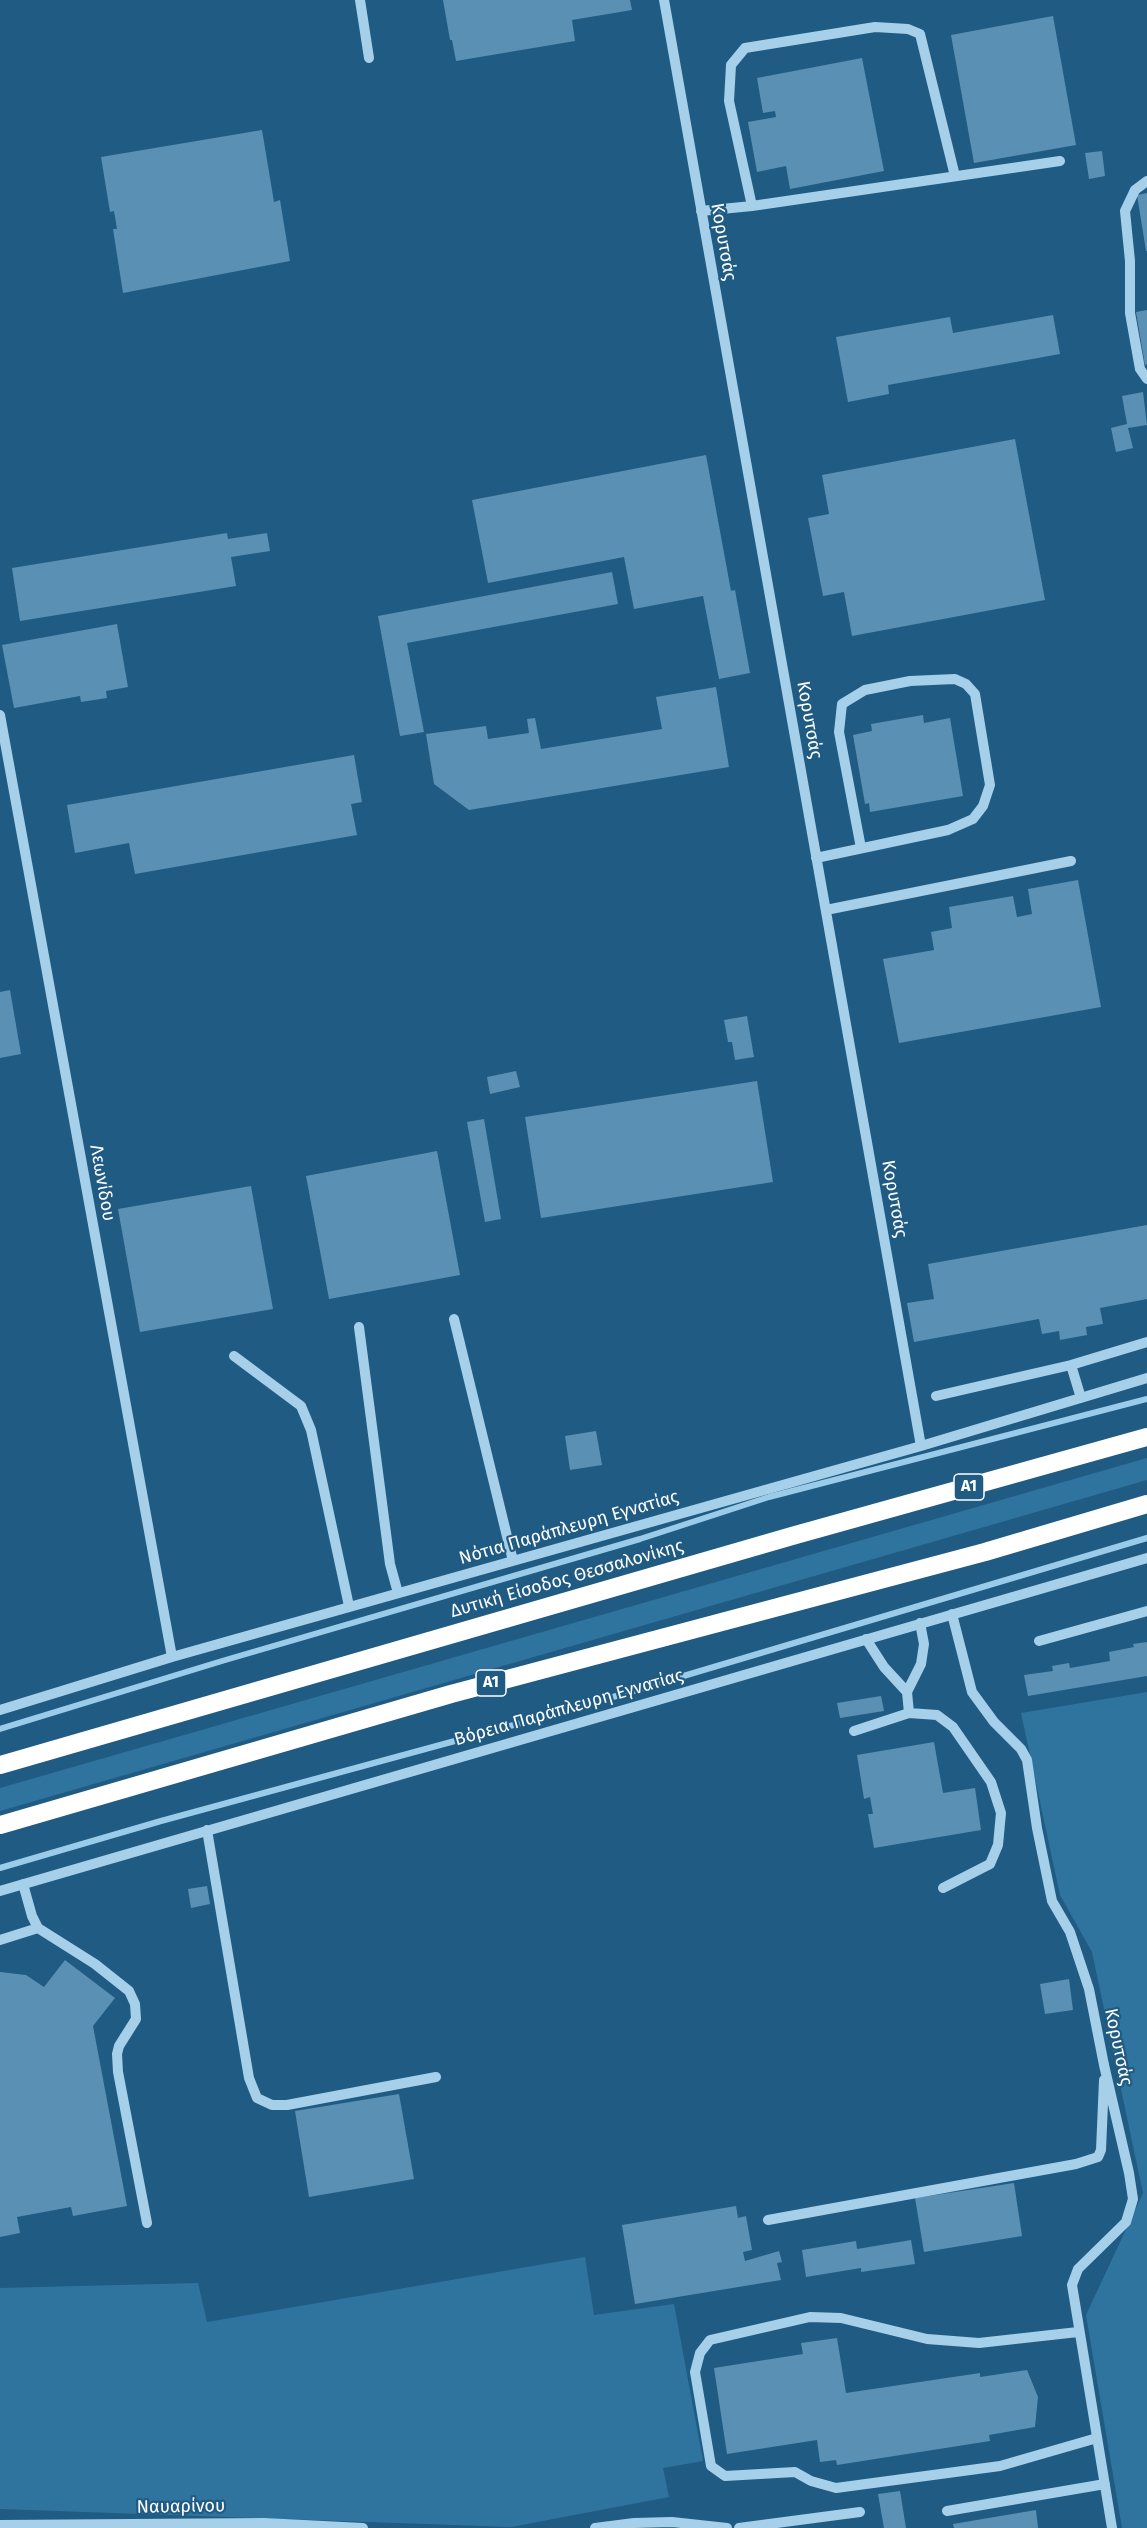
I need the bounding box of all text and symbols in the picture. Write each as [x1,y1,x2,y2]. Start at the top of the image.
street label: Κορυτσάς [706,202,740,282]
street label: Κορυτσάς [792,680,826,760]
street label: Λεωνίδου [85,1143,119,1223]
street label: Κορυτσάς [877,1159,911,1239]
road number: Α1 [954,1474,984,1500]
street label: Νότια Παράπλευρη Εγνατίας [457,1486,681,1570]
street label: Δυτική Είσοδος Θεσσαλονίκης [448,1535,686,1623]
street label: Βόρεια Παράπλευρη Εγνατίας [452,1665,686,1751]
road number: Α1 [476,1670,506,1696]
street label: Κορυτσάς [1099,2006,1137,2088]
street label: Ναυαρίνου [137,2495,225,2519]

